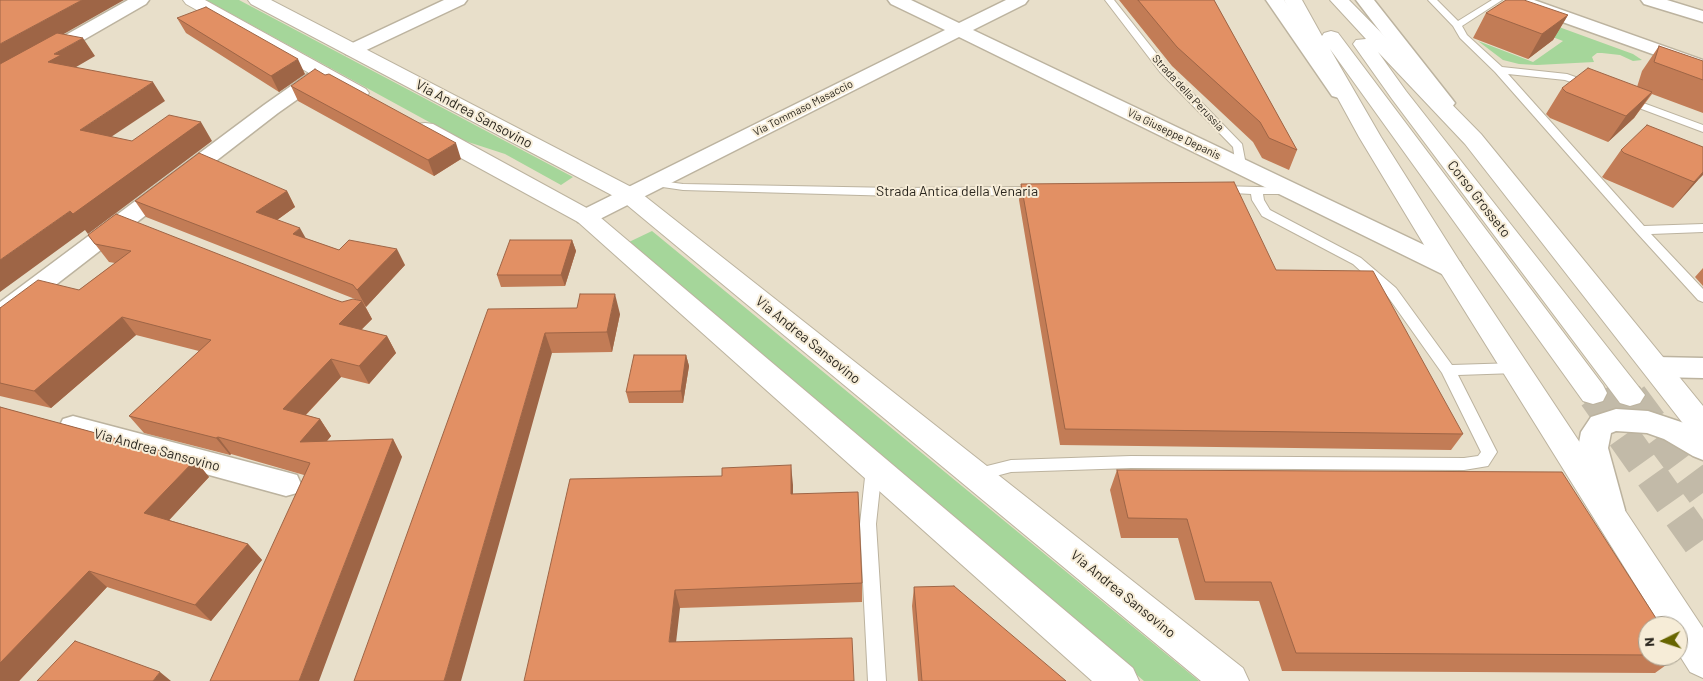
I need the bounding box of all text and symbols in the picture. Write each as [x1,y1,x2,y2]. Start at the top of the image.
street label: Strada della Perussia [1149,52,1227,134]
street label: Via Andrea Sansovino [413,76,535,152]
street label: Via Tommaso Masaccio [751,77,855,139]
street label: Via Giuseppe Depanis [1125,106,1223,162]
street label: Corso Grosseto [1444,157,1514,241]
street label: Strada Antica della Venaria [876,183,1038,199]
street label: Via Andrea Sansovino [752,293,864,387]
street label: Via Andrea Sansovino [92,425,222,475]
street label: Via Andrea Sansovino [1067,547,1179,641]
north arrow [1638,616,1688,666]
text: N [1640,637,1657,647]

